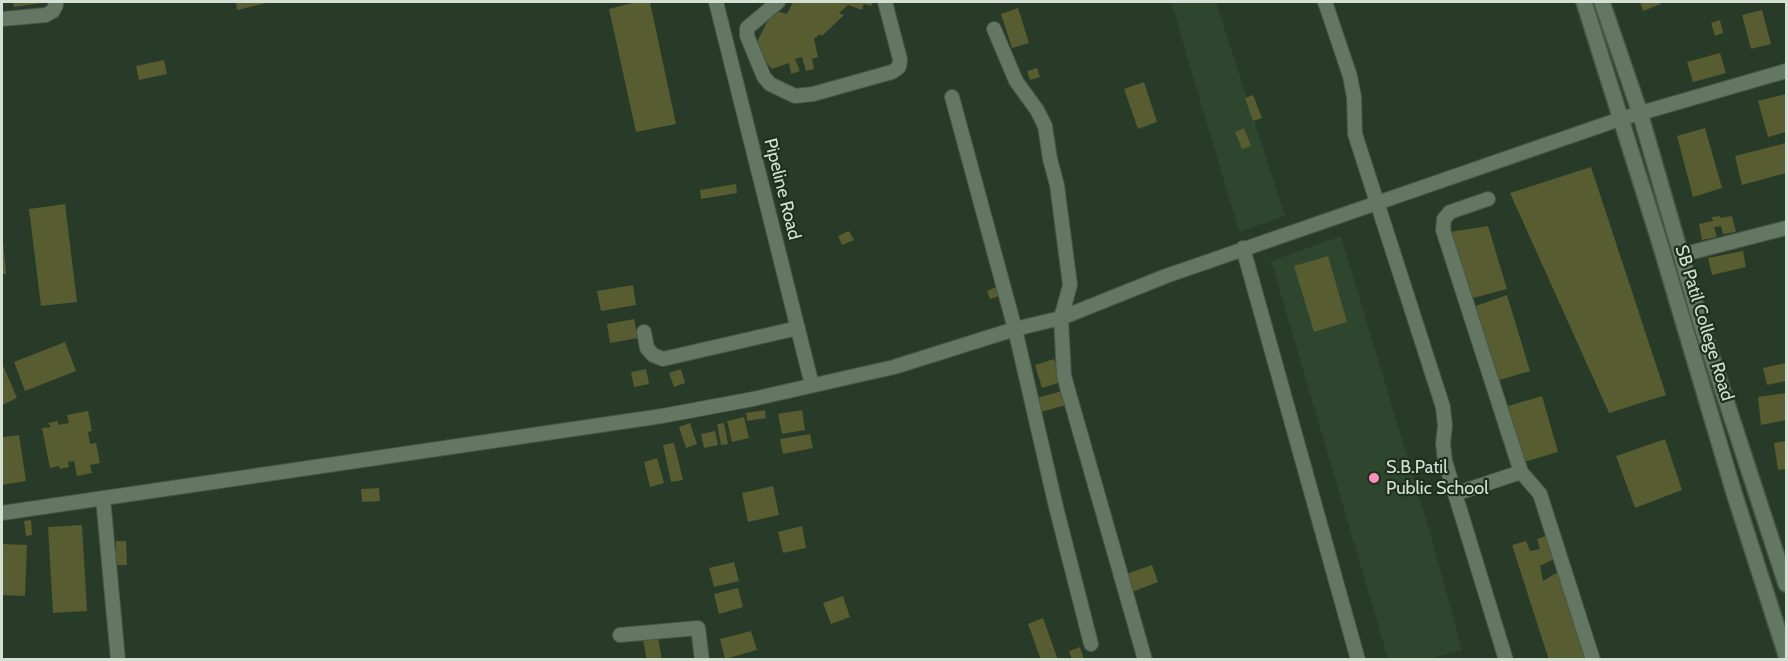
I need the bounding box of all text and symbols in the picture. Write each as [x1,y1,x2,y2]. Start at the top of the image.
street label: Pipeline Road [759,136,805,242]
street label: SB Patil College Road [1670,243,1738,403]
place label: S.B.Patil Public School [1386,457,1488,500]
marker: S.B.Patil Public School [1367,471,1381,485]

